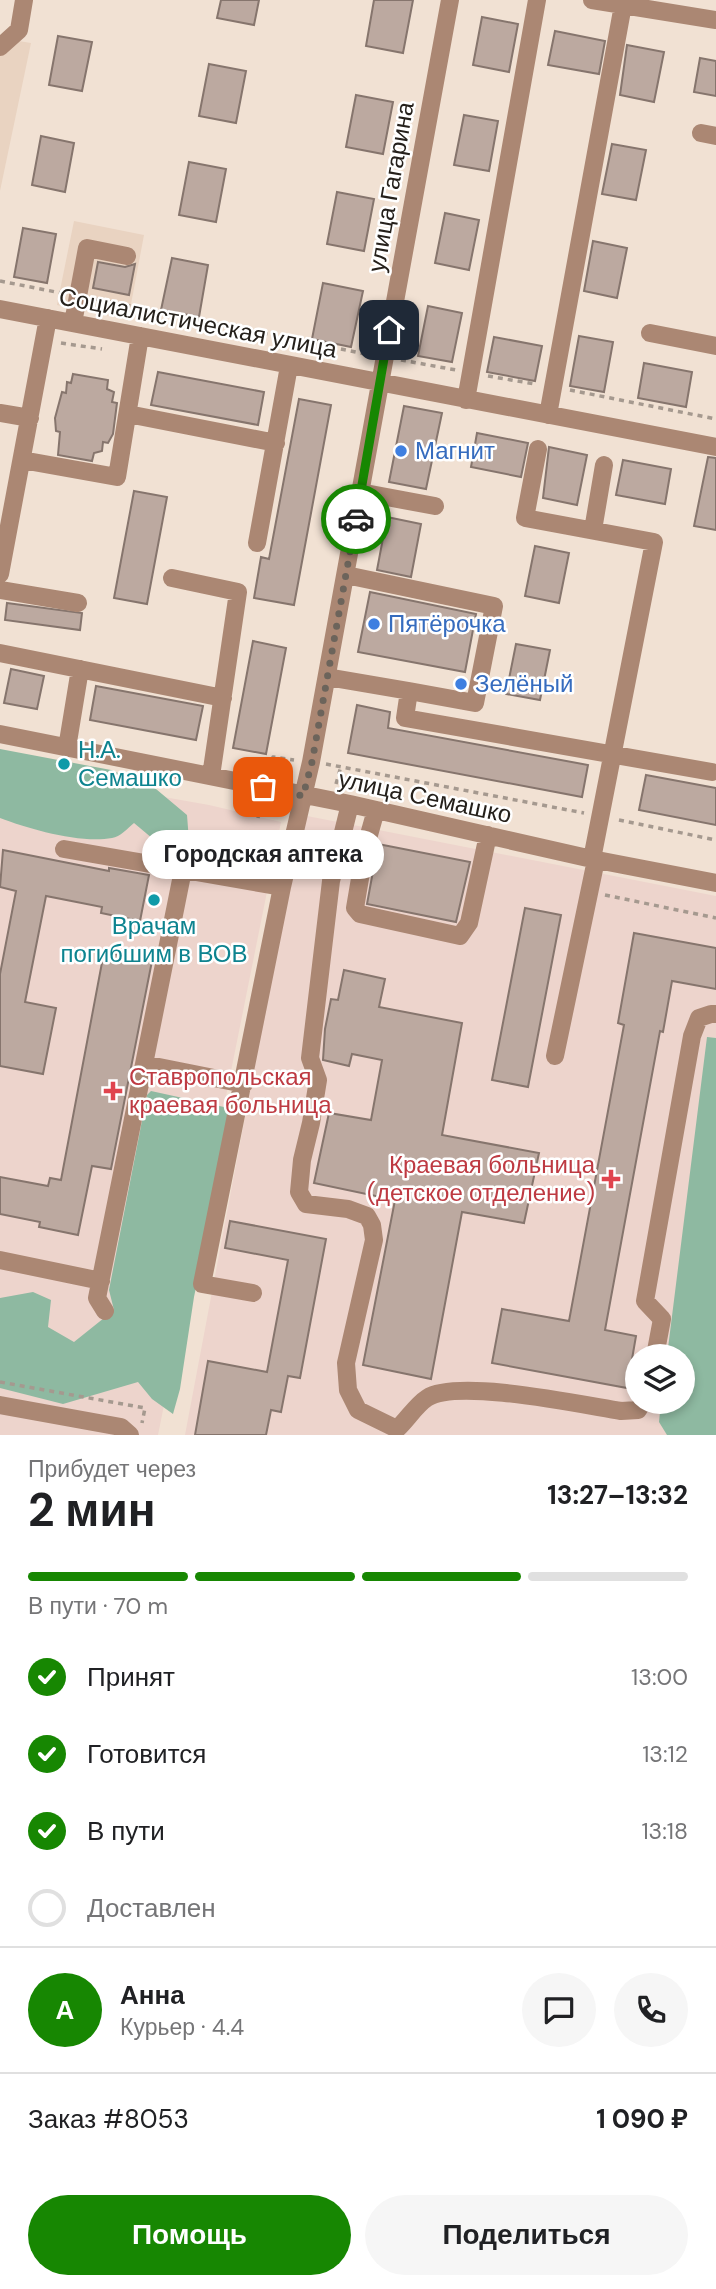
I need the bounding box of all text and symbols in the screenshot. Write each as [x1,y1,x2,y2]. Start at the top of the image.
street label: улица Гагарина [360,99,421,274]
street label: Социалистическая улица [56,280,340,365]
pin [359,300,419,360]
icon: home [370,311,408,349]
place label: Магнит [415,435,495,466]
marker: Магнит [393,443,409,459]
courier [321,484,391,554]
icon: car [337,500,375,538]
place label: Пятёрочка [388,608,506,639]
marker: Пятёрочка [366,616,382,632]
place label: Зелёный [475,668,573,699]
marker: Зелёный [453,676,469,692]
place label: Н.А. Семашко [78,734,182,793]
marker: Н.А. Семашко [56,756,72,772]
pin [233,757,293,817]
street label: улица Семашко [336,763,515,830]
icon: bag [244,768,282,806]
callout: Городская аптека [142,829,384,878]
text: Городская аптека [164,839,363,869]
marker: Врачам погибшим в ВОВ [146,892,162,908]
place label: Врачам погибшим в ВОВ [61,910,247,969]
place label: Ставропольская краевая больница [129,1061,332,1120]
marker: Ставропольская краевая больница [103,1081,123,1101]
place label: Краевая больница (детское отделение) [367,1149,596,1208]
marker: Краевая больница (детское отделение) [601,1169,621,1189]
map controls [625,1344,695,1414]
button: layers [625,1344,695,1414]
text: Прибудет через [28,1454,196,1484]
text: 13:27–13:32 [547,1478,688,1512]
text: 2 мин [28,1480,155,1540]
text: В пути · 70 m [28,1591,168,1621]
icon: check [28,1658,66,1696]
text: Принят [87,1660,175,1694]
text: 13:00 [631,1662,688,1692]
icon: check [28,1735,66,1773]
text: Готовится [87,1737,206,1771]
text: 13:12 [642,1739,688,1769]
icon: check [28,1812,66,1850]
text: В пути [87,1814,165,1848]
text: 13:18 [641,1816,688,1846]
text: Доставлен [87,1891,216,1925]
button: chat [522,1973,596,2047]
button: phone [614,1973,688,2047]
text: Анна [120,1978,185,2012]
text: А [56,1993,74,2027]
text: Курьер · 4.4 [120,2012,244,2042]
text: Заказ #8053 [28,2102,189,2136]
text: 1 090 ₽ [596,2102,688,2136]
button: Помощь [28,2195,351,2275]
button: Поделиться [365,2195,688,2275]

